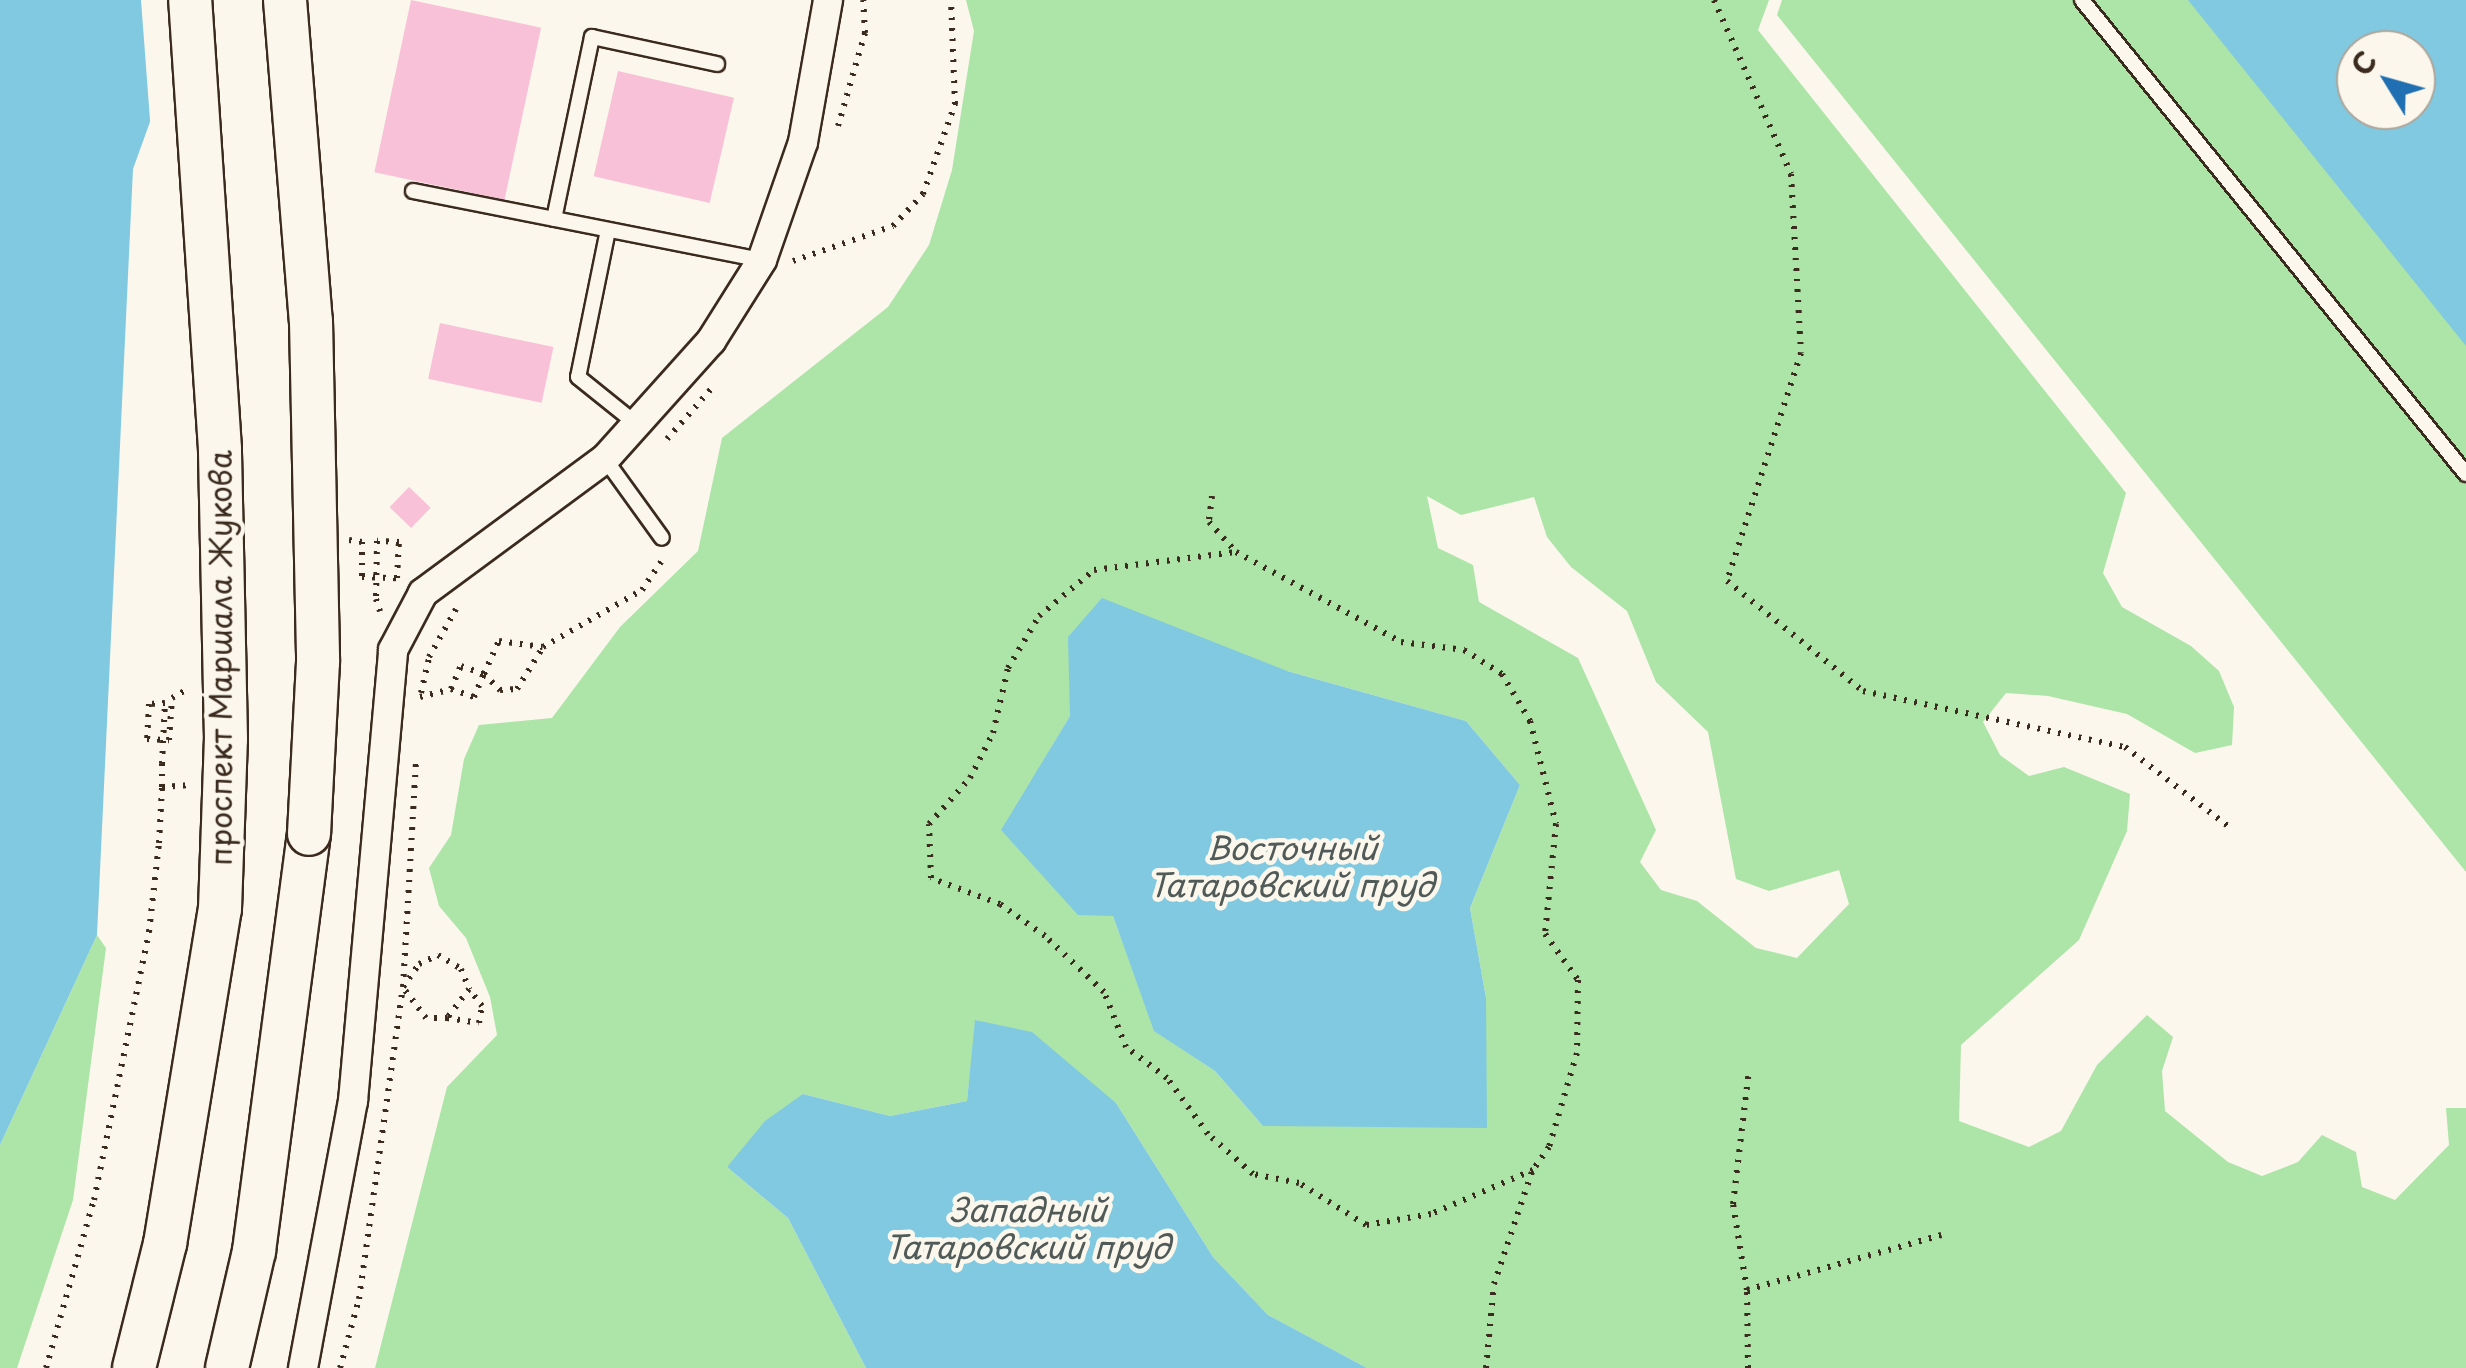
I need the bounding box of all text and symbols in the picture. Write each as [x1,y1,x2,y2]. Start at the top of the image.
north arrow [2336,30,2436,130]
text: С [2340,41,2387,84]
street label: проспект Маршала Жукова [202,449,238,867]
water label: Восточный Татаровский пруд [1149,829,1435,904]
water label: Западный Татаровский пруд [885,1191,1171,1266]

